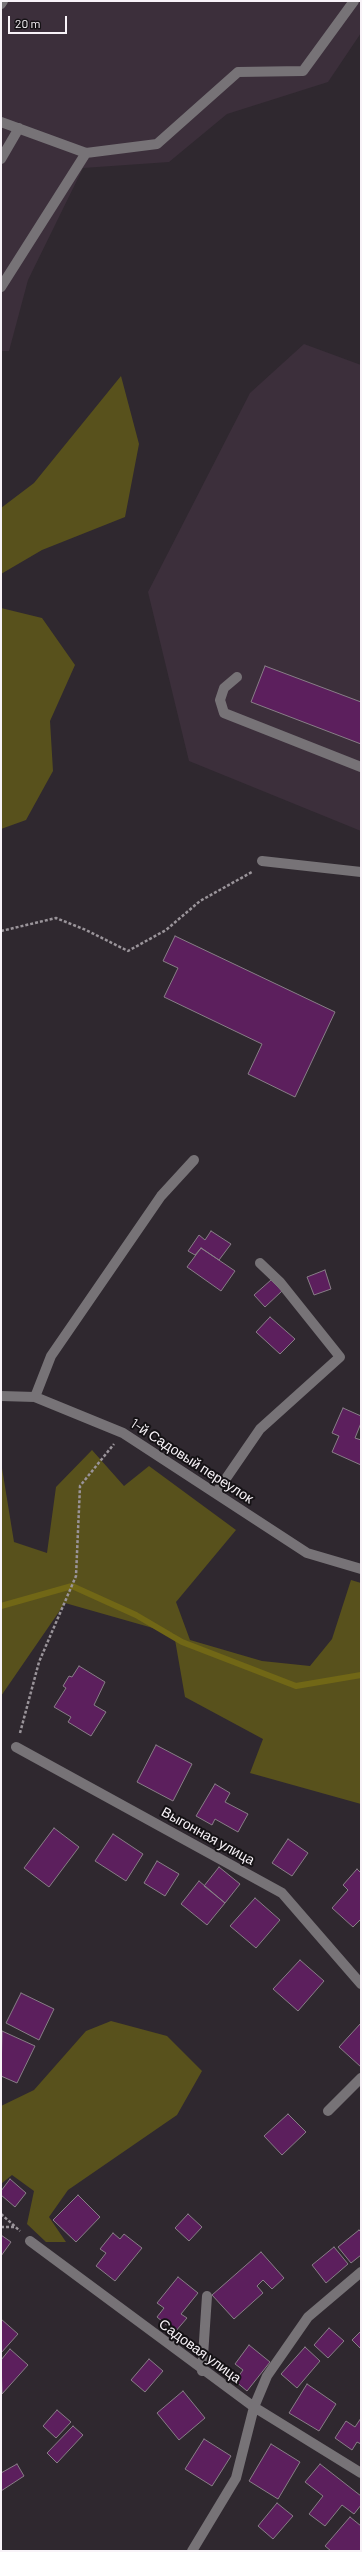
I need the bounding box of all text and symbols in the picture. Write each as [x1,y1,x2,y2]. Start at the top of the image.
scale bar [10,8,69,34]
text: 20 m [15,16,41,30]
street label: 1-й Садовый переулок [128,1415,256,1507]
street label: Выгонная улица [158,1803,258,1869]
street label: Садовая улица [155,2315,245,2387]

